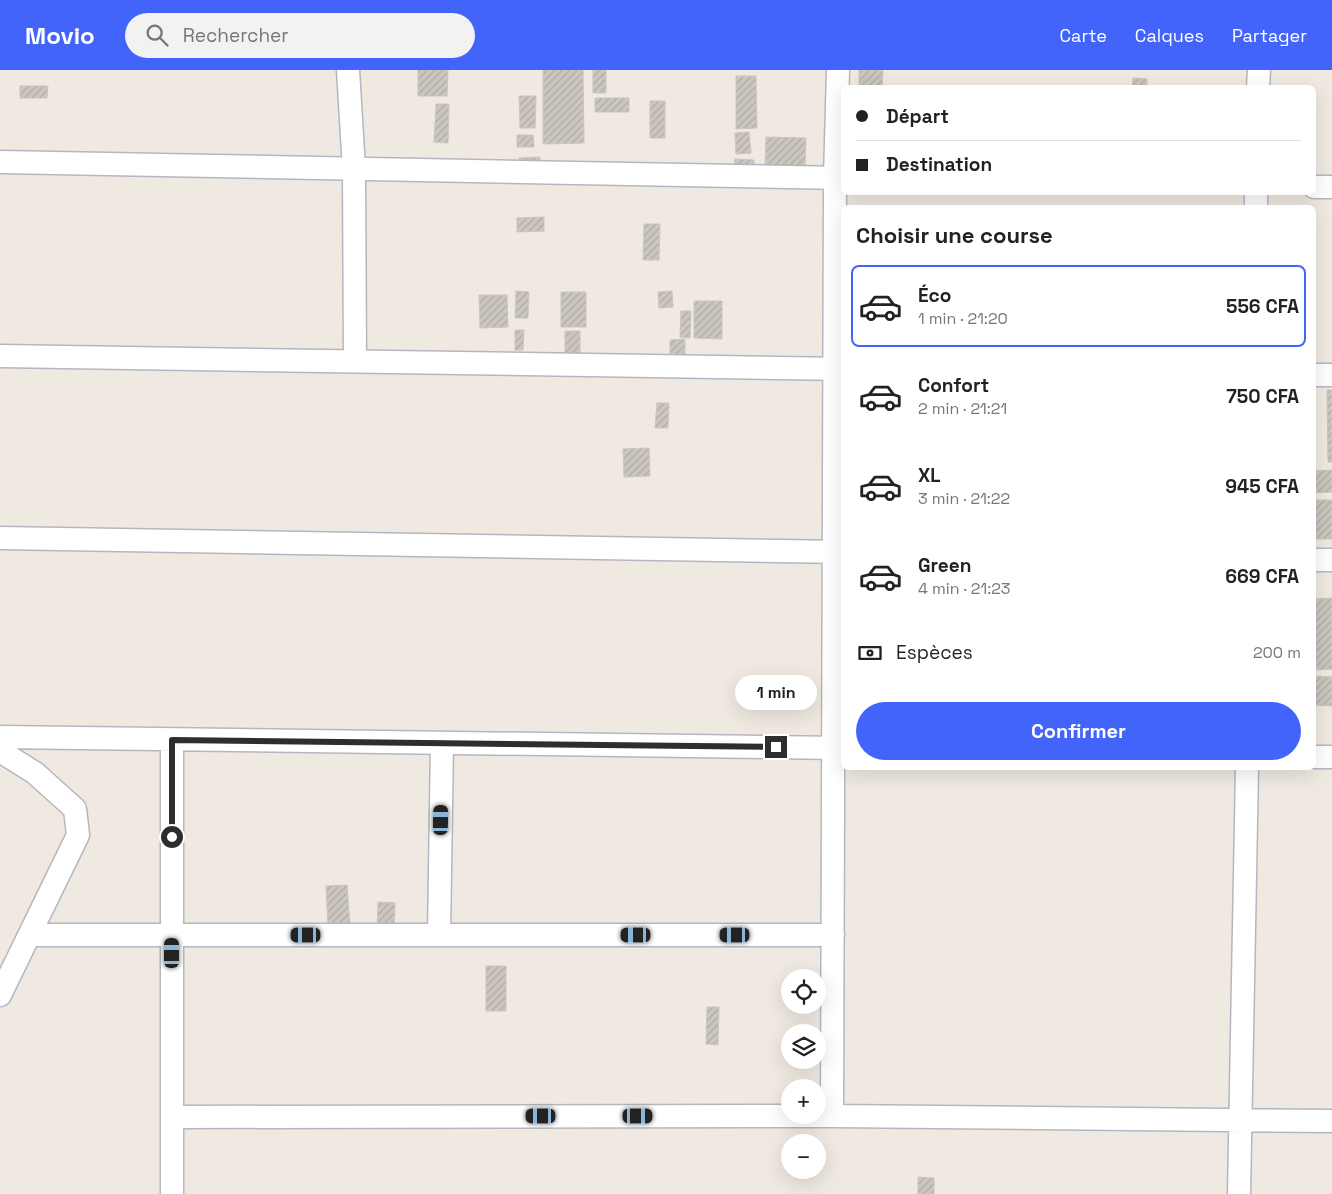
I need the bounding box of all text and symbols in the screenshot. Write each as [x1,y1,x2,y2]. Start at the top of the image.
search box [125,13,475,58]
text: Movio [25,20,95,51]
icon: search [143,21,171,49]
text: Rechercher [183,23,289,48]
text: Carte [1060,24,1107,47]
text: Calques [1135,24,1204,47]
text: Partager [1232,24,1307,47]
text: Départ [886,104,949,129]
text: Destination [886,152,992,177]
text: Choisir une course [856,221,1053,249]
text: Éco [918,283,951,308]
icon: car [858,284,903,329]
text: 556 CFA [1226,294,1299,319]
text: 1 min · 21:20 [918,308,1008,329]
text: Confort [918,373,989,398]
icon: car [858,374,903,419]
text: 750 CFA [1226,384,1299,409]
text: 2 min · 21:21 [918,398,1007,419]
text: XL [918,463,941,488]
icon: car [858,464,903,509]
text: 945 CFA [1225,474,1299,499]
text: 3 min · 21:22 [918,488,1010,509]
text: Green [918,553,971,578]
icon: car [858,554,903,599]
text: 669 CFA [1225,564,1299,589]
text: 4 min · 21:23 [918,578,1010,599]
icon: cash [856,639,884,667]
text: Espèces [896,640,973,665]
text: 200 m [1253,642,1301,663]
callout: 1 min [735,674,817,710]
text: 1 min [756,682,796,703]
button: Confirmer [856,702,1301,760]
route end [765,736,787,758]
car [433,805,448,835]
route start [161,826,183,848]
car [291,928,321,943]
car [621,928,651,943]
car [720,928,750,943]
car [164,938,179,968]
map controls [781,969,826,1179]
button: locate [781,969,826,1014]
button: layers [781,1024,826,1069]
button: + [781,1079,826,1124]
car [526,1109,556,1124]
car [623,1109,653,1124]
button: − [781,1134,826,1179]

